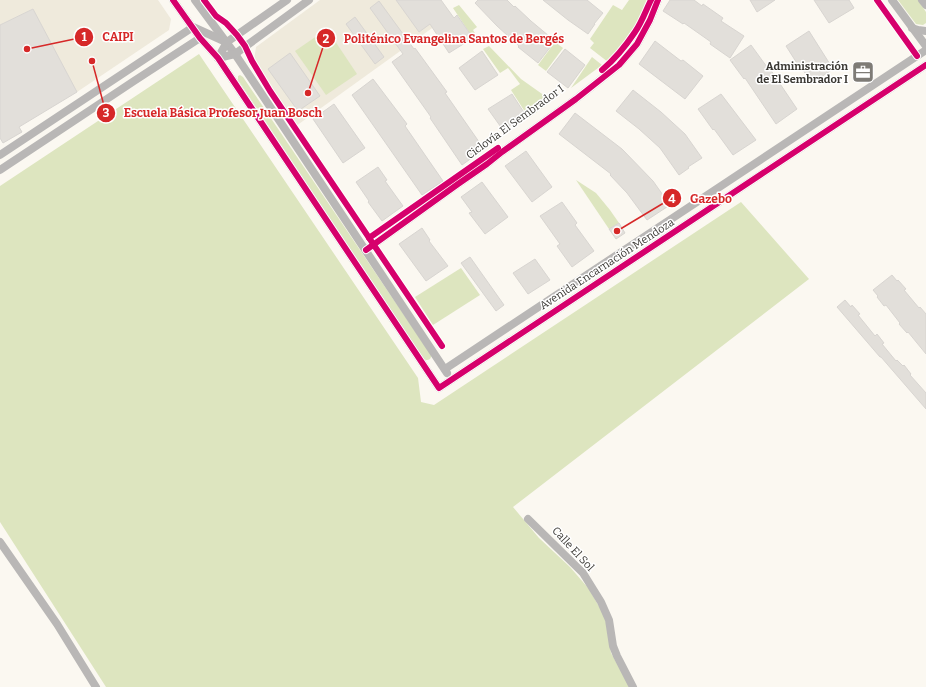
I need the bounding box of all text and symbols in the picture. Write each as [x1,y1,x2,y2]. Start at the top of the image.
callout: CAIPI [74,25,142,49]
callout: Politénico Evangelina Santos de Bergés [316,26,573,50]
text: 1 [81,30,87,44]
text: CAIPI [102,30,134,44]
text: 2 [323,32,330,46]
text: Politénico Evangelina Santos de Bergés [344,32,564,46]
office icon: Administración de El Sembrador I [850,59,876,85]
place label: Administración de El Sembrador I [757,60,848,86]
street label: Ciclovía El Sembrador I [464,82,567,162]
callout: Escuela Básica Profesor Juan Bosch [96,101,330,125]
text: 3 [103,106,110,120]
text: Escuela Básica Profesor Juan Bosch [124,106,323,120]
callout: Gazebo [662,186,739,210]
text: 4 [668,192,676,206]
text: Gazebo [690,192,732,206]
street label: Avenida Encarnación Mendoza [537,216,677,312]
street label: Calle El Sol [549,524,597,574]

